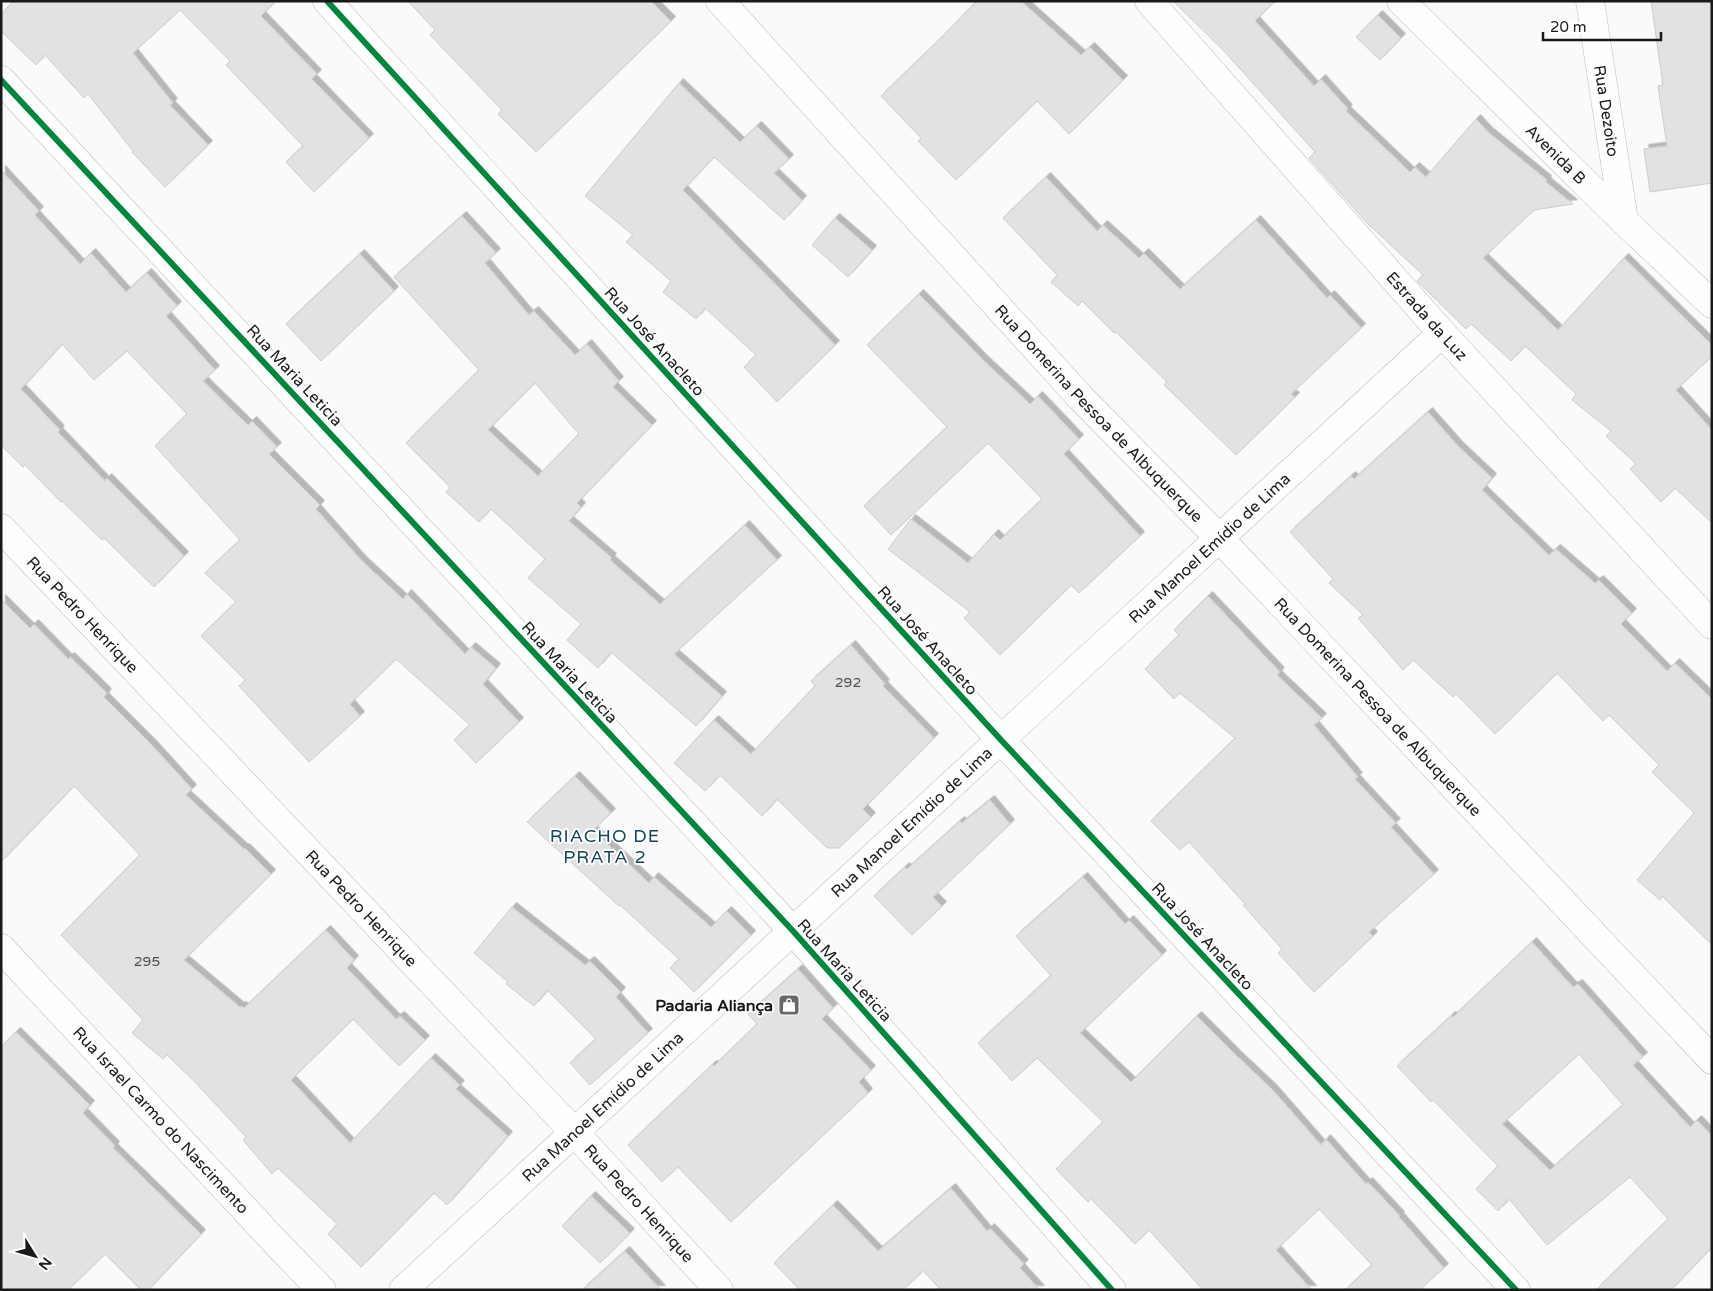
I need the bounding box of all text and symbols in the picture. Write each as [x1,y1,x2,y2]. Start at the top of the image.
scale bar [1543,10,1660,42]
text: 20 m [1550,18,1587,36]
street label: Rua Dezoito [1589,64,1623,158]
street label: Avenida B [1521,121,1590,189]
street label: Estrada da Luz [1381,268,1471,365]
street label: Rua José Anacleto [600,283,709,400]
street label: Rua Domerina Pessoa de Albuquerque [990,301,1207,527]
street label: Rua Maria Leticia [242,321,347,431]
street label: Rua Manoel Emídio de Lima [1125,469,1295,628]
street label: Rua Pedro Henrique [22,552,142,678]
street label: Rua José Anacleto [873,582,982,699]
street label: Rua Domerina Pessoa de Albuquerque [1270,594,1485,821]
street label: Rua Maria Leticia [517,618,622,728]
house number: 292 [835,674,861,691]
street label: Rua Manoel Emídio de Lima [827,743,997,902]
district label: RIACHO DE PRATA 2 [550,825,660,868]
street label: Rua Pedro Henrique [301,846,421,971]
street label: Rua José Anacleto [1147,879,1257,995]
street label: Rua Maria Leticia [793,915,896,1026]
house number: 295 [134,953,160,970]
shop icon: Padaria Aliança [777,993,801,1017]
place label: Padaria Aliança [655,996,773,1016]
street label: Rua Israel Carmo do Nascimento [68,1023,253,1218]
street label: Rua Manoel Emídio de Lima [518,1028,688,1186]
street label: Rua Pedro Henrique [579,1140,698,1267]
north arrow [10,1231,60,1281]
text: N [35,1254,55,1273]

